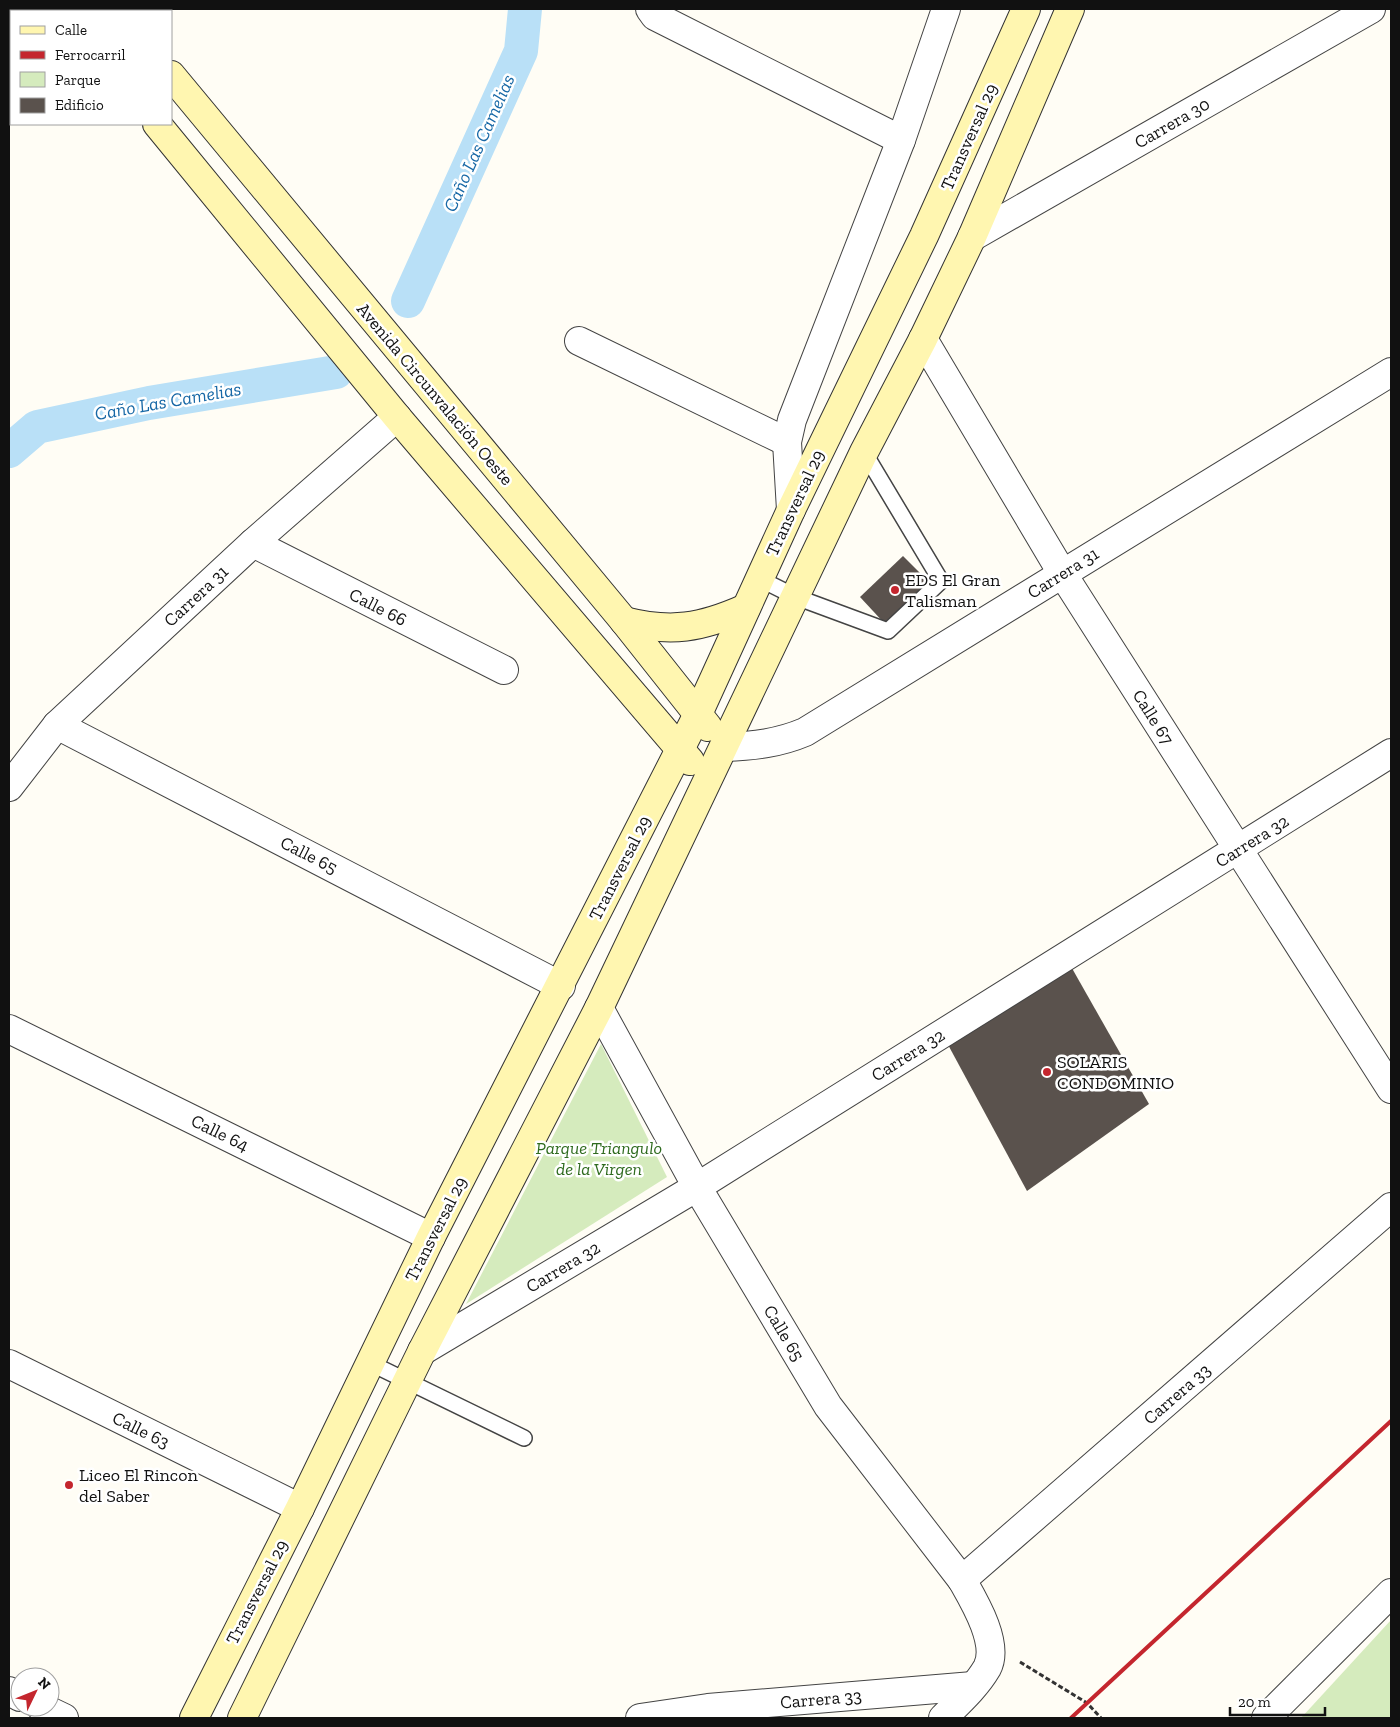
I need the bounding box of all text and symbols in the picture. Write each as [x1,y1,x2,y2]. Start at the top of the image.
legend [10,10,172,125]
text: Calle [55,21,87,39]
text: Ferrocarril [55,46,125,64]
text: Parque [55,71,101,89]
water label: Caño Las Camelias [438,71,520,215]
street label: Transversal 29 [936,80,1002,194]
street label: Carrera 30 [1130,93,1214,153]
text: Edificio [55,96,104,114]
street label: Avenida Circunvalación Oeste [352,298,518,490]
water label: Caño Las Camelias [93,377,243,425]
street label: Transversal 29 [761,446,829,560]
street label: Carrera 31 [1023,542,1103,604]
street label: Carrera 31 [159,561,233,631]
place label: EDS El Gran Talisman [905,569,1001,612]
street label: Calle 66 [346,583,410,631]
marker: EDS El Gran Talisman [889,584,901,596]
street label: Calle 67 [1128,686,1179,749]
street label: Carrera 32 [1211,810,1293,872]
street label: Transversal 29 [584,812,656,924]
street label: Calle 65 [277,831,341,879]
street label: Carrera 32 [867,1024,949,1086]
place label: SOLARIS CONDOMINIO [1057,1051,1174,1094]
marker: SOLARIS CONDOMINIO [1041,1066,1053,1078]
street label: Calle 64 [187,1110,253,1157]
park label: Parque Triangulo de la Virgen [536,1137,662,1180]
street label: Transversal 29 [400,1173,472,1285]
street label: Carrera 32 [522,1236,604,1298]
street label: Calle 65 [759,1301,809,1365]
street label: Carrera 33 [1139,1359,1215,1429]
street label: Calle 63 [109,1407,173,1453]
place label: Liceo El Rincon del Saber [79,1464,198,1507]
marker: Liceo El Rincon del Saber [63,1479,75,1491]
street label: Transversal 29 [221,1536,293,1648]
north arrow [10,1667,60,1717]
text: N [34,1674,54,1693]
street label: Carrera 33 [779,1684,863,1714]
scale bar [1230,1684,1325,1716]
text: 20 m [1238,1693,1271,1711]

